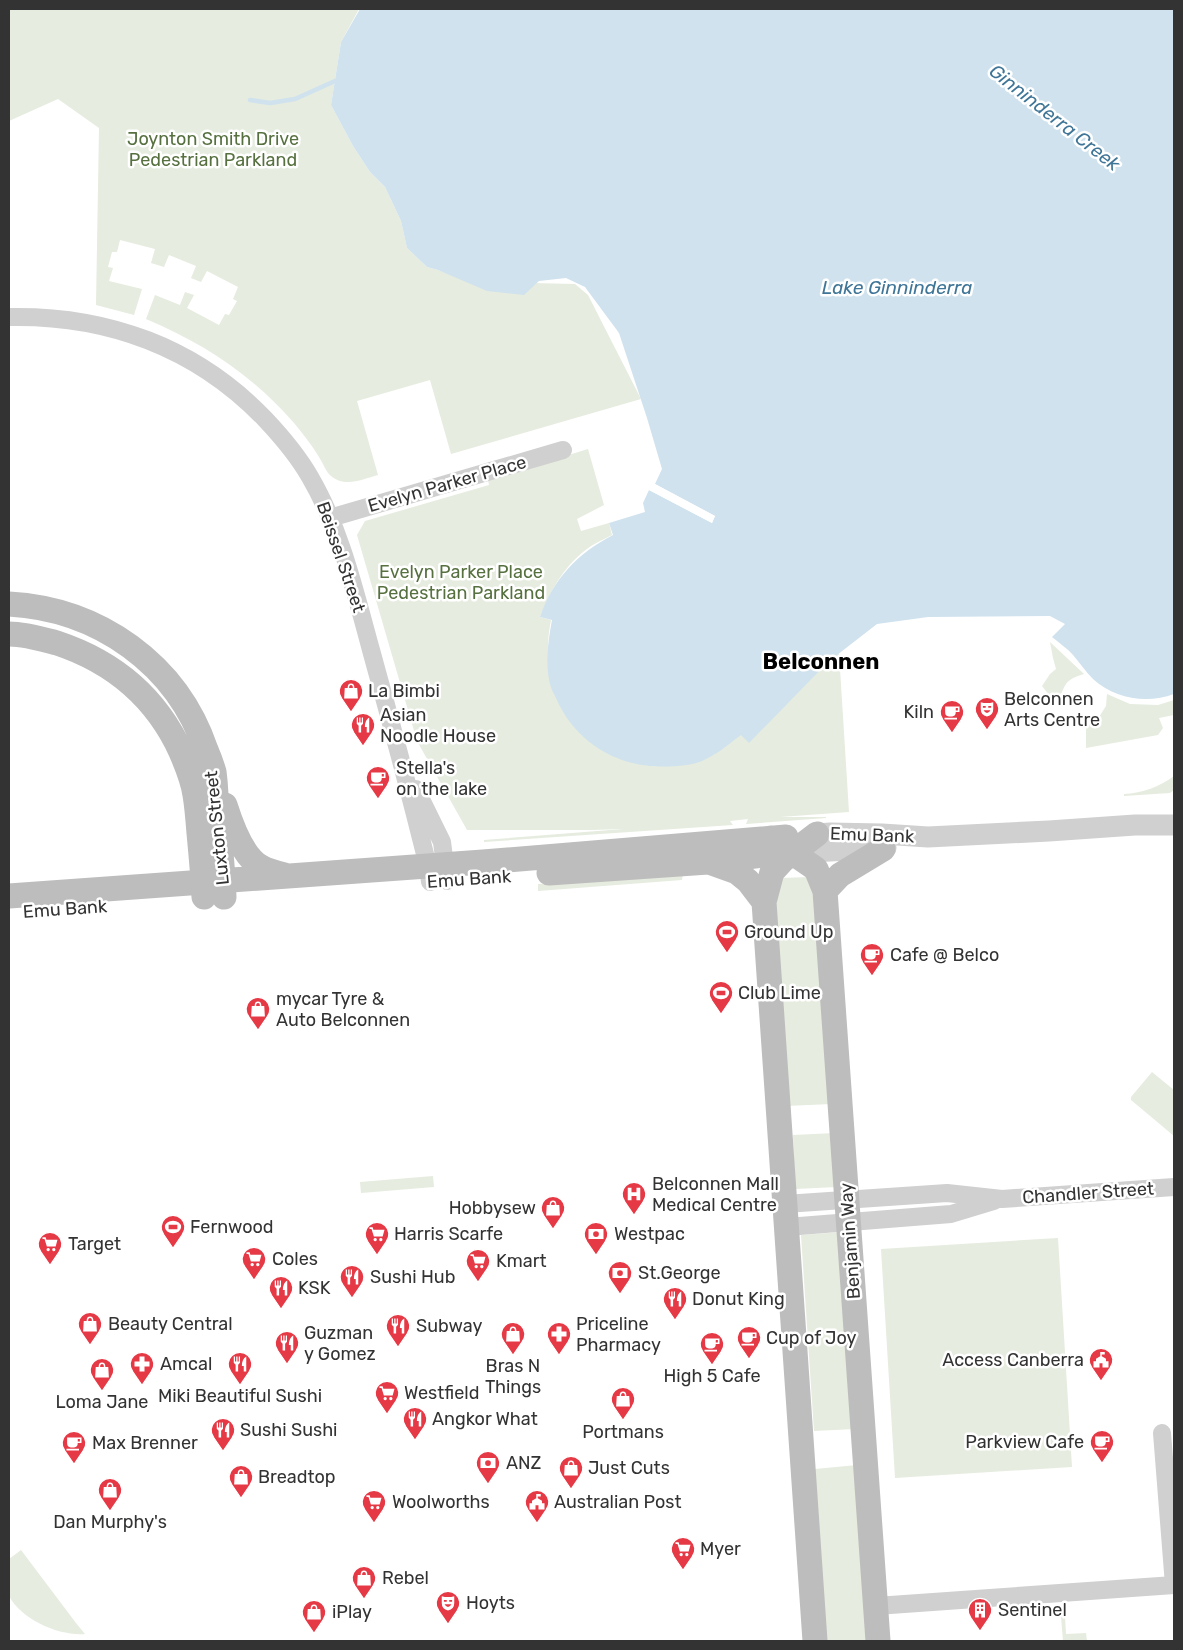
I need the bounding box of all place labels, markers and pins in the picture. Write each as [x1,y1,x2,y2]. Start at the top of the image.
shop icon: La Bimbi [338,678,364,712]
place label: La Bimbi [368,680,440,702]
place label: Belconnen Arts Centre [1004,688,1100,731]
theatre icon: Belconnen Arts Centre [974,696,1000,730]
cafe icon: Kiln [939,699,965,733]
place label: Kiln [904,701,934,723]
place label: Asian Noodle House [380,704,496,747]
restaurant icon: Asian Noodle House [350,712,376,746]
place label: Stella's on the lake [396,757,487,800]
cafe icon: Stella's on the lake [365,765,391,799]
sports icon: Ground Up [714,919,740,953]
place label: Ground Up [744,921,833,943]
cafe icon: Cafe @ Belco [859,942,885,976]
place label: Cafe @ Belco [890,944,999,966]
sports icon: Club Lime [708,980,734,1014]
place label: Club Lime [738,982,821,1004]
place label: mycar Tyre & Auto Belconnen [276,988,410,1031]
shop icon: mycar Tyre & Auto Belconnen [245,996,271,1030]
place label: Belconnen Mall Medical Centre [652,1173,779,1216]
hospital icon: Belconnen Mall Medical Centre [621,1181,647,1215]
shop icon: Hobbysew [540,1195,566,1229]
place label: Hobbysew [449,1197,536,1219]
sports icon: Fernwood [160,1214,186,1248]
place label: Fernwood [190,1216,274,1238]
supermarket icon: Harris Scarfe [364,1221,390,1255]
bank icon: Westpac [583,1221,609,1255]
place label: Harris Scarfe [394,1223,503,1245]
place label: Westpac [614,1223,685,1245]
supermarket icon: Target [37,1231,63,1265]
place label: Target [68,1233,121,1255]
supermarket icon: Coles [241,1246,267,1280]
place label: Coles [272,1248,318,1270]
supermarket icon: Kmart [465,1248,491,1282]
place label: Kmart [496,1250,547,1272]
bank icon: St.George [607,1260,633,1294]
place label: St.George [638,1262,721,1284]
restaurant icon: Sushi Hub [339,1264,365,1298]
place label: Sushi Hub [370,1266,455,1288]
restaurant icon: KSK [268,1275,294,1309]
place label: KSK [298,1277,331,1299]
restaurant icon: Donut King [662,1286,688,1320]
place label: Donut King [692,1288,785,1310]
shop icon: Beauty Central [77,1311,103,1345]
place label: Beauty Central [108,1313,233,1335]
restaurant icon: Subway [385,1313,411,1347]
place label: Priceline Pharmacy [576,1313,661,1356]
place label: Subway [416,1315,482,1337]
shop icon: Bras N Things [500,1321,526,1355]
pharmacy icon: Priceline Pharmacy [546,1321,572,1355]
place label: Guzman y Gomez [304,1322,376,1365]
cafe icon: Cup of Joy [736,1325,762,1359]
place label: Cup of Joy [766,1327,857,1349]
restaurant icon: Guzman y Gomez [274,1330,300,1364]
cafe icon: High 5 Cafe [699,1331,725,1365]
public building icon: Access Canberra [1088,1347,1114,1381]
place label: Access Canberra [942,1349,1084,1371]
pharmacy icon: Amcal [129,1351,155,1385]
restaurant icon: Miki Beautiful Sushi [227,1351,253,1385]
place label: Amcal [160,1353,212,1375]
place label: Bras N Things [485,1355,541,1398]
shop icon: Loma Jane [89,1357,115,1391]
place label: High 5 Cafe [663,1365,761,1387]
supermarket icon: Westfield [374,1380,400,1414]
place label: Westfield [404,1382,479,1404]
place label: Miki Beautiful Sushi [158,1385,322,1407]
shop icon: Portmans [610,1386,636,1420]
place label: Loma Jane [56,1391,148,1413]
restaurant icon: Angkor What [402,1406,428,1440]
place label: Angkor What [432,1408,538,1430]
restaurant icon: Sushi Sushi [210,1417,236,1451]
place label: Sushi Sushi [240,1419,337,1441]
place label: Portmans [582,1421,664,1443]
cafe icon: Parkview Cafe [1089,1429,1115,1463]
cafe icon: Max Brenner [61,1430,87,1464]
place label: Parkview Cafe [965,1431,1084,1453]
place label: Max Brenner [92,1432,198,1454]
bank icon: ANZ [475,1450,501,1484]
place label: ANZ [506,1452,542,1474]
shop icon: Just Cuts [558,1455,584,1489]
place label: Just Cuts [588,1457,670,1479]
shop icon: Breadtop [228,1464,254,1498]
place label: Breadtop [258,1466,336,1488]
shop icon: Dan Murphy's [97,1477,123,1511]
supermarket icon: Woolworths [361,1489,387,1523]
public building icon: Australian Post [524,1489,550,1523]
place label: Woolworths [392,1491,490,1513]
place label: Australian Post [554,1491,682,1513]
place label: Dan Murphy's [53,1511,167,1533]
supermarket icon: Myer [670,1536,696,1570]
place label: Myer [700,1538,741,1560]
shop icon: Rebel [351,1565,377,1599]
place label: Rebel [382,1567,429,1589]
theatre icon: Hoyts [435,1590,461,1624]
place label: Hoyts [466,1592,515,1614]
building icon: Sentinel [967,1597,993,1631]
shop icon: iPlay [301,1599,327,1633]
place label: Sentinel [998,1599,1067,1621]
place label: iPlay [332,1601,372,1623]

